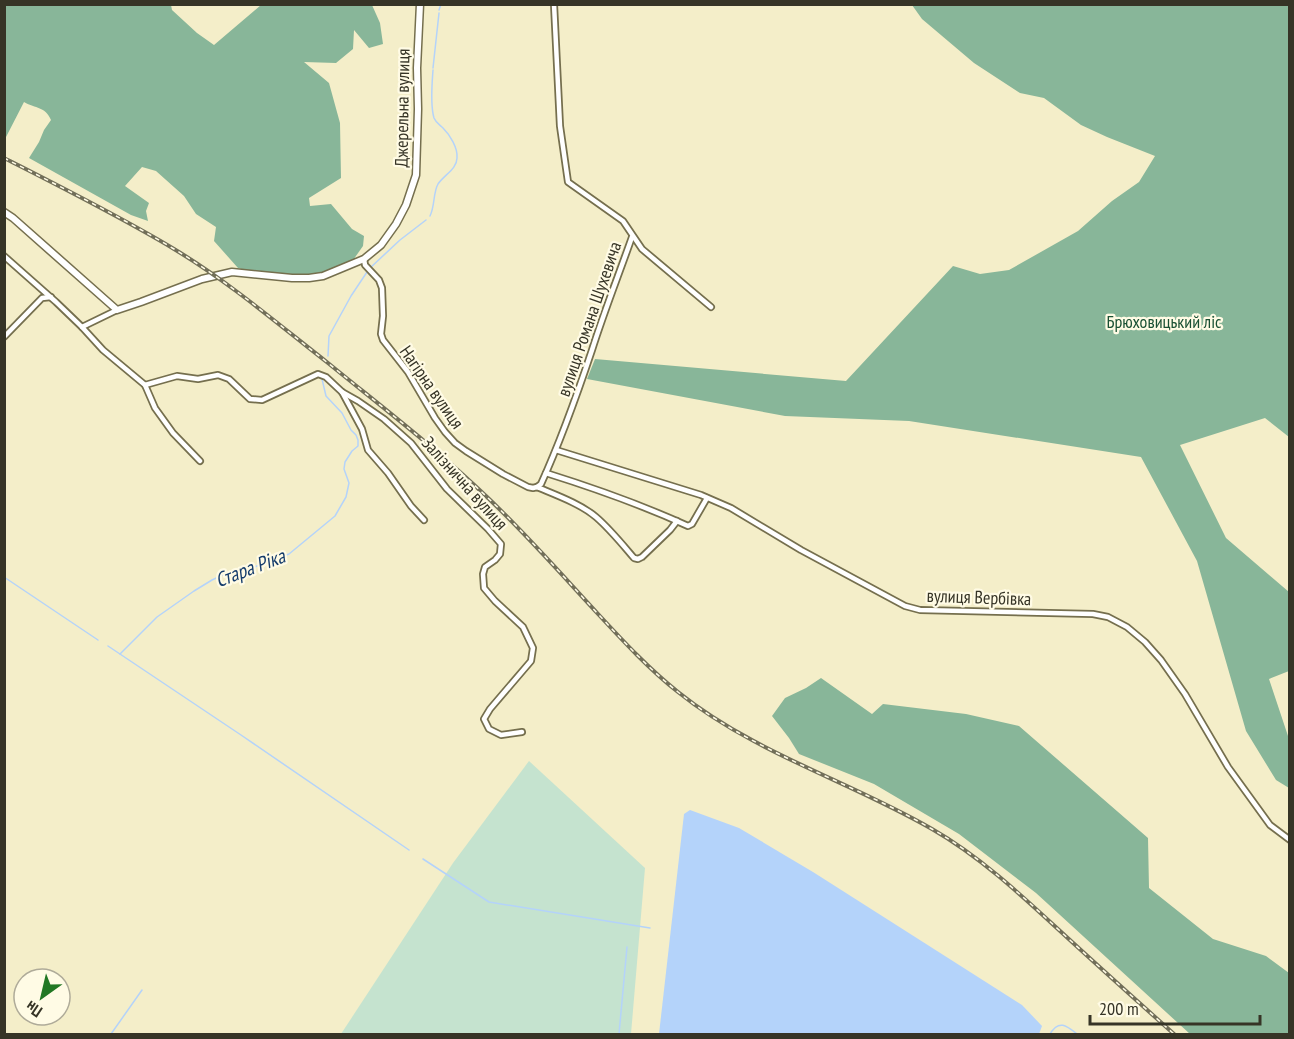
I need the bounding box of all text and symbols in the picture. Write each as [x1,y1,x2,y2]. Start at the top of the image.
street label: Джерельна вулиця [389,48,415,167]
street label: вулиця Романа Шухевича [552,239,626,399]
park label: Брюховицький ліс [1106,310,1222,333]
street label: Нагірна вулиця [395,341,469,433]
street label: Залізнична вулиця [417,431,513,535]
water label: Стара Ріка [211,543,289,593]
street label: вулиця Вербівка [926,584,1032,610]
north arrow [12,967,72,1027]
scale bar [1090,988,1260,1026]
text: Пн [22,997,46,1022]
text: 200 m [1099,997,1139,1020]

